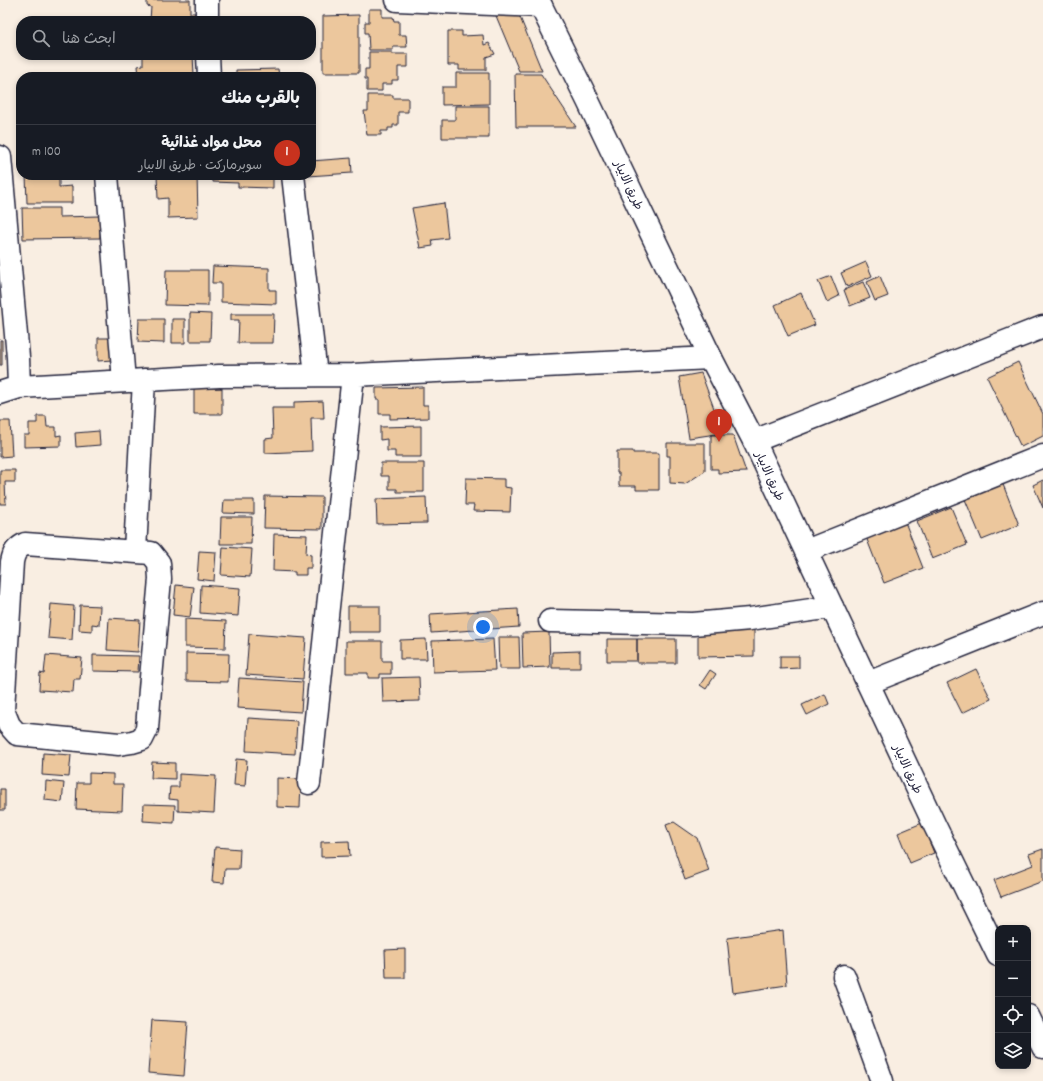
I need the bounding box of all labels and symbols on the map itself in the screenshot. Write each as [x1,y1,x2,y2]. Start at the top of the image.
street label: طريق الابيار [608,157,647,213]
pin: 1 [706,409,732,442]
street label: طريق الابيار [749,448,788,504]
your location [473,617,493,637]
street label: طريق الابيار [887,741,926,797]

